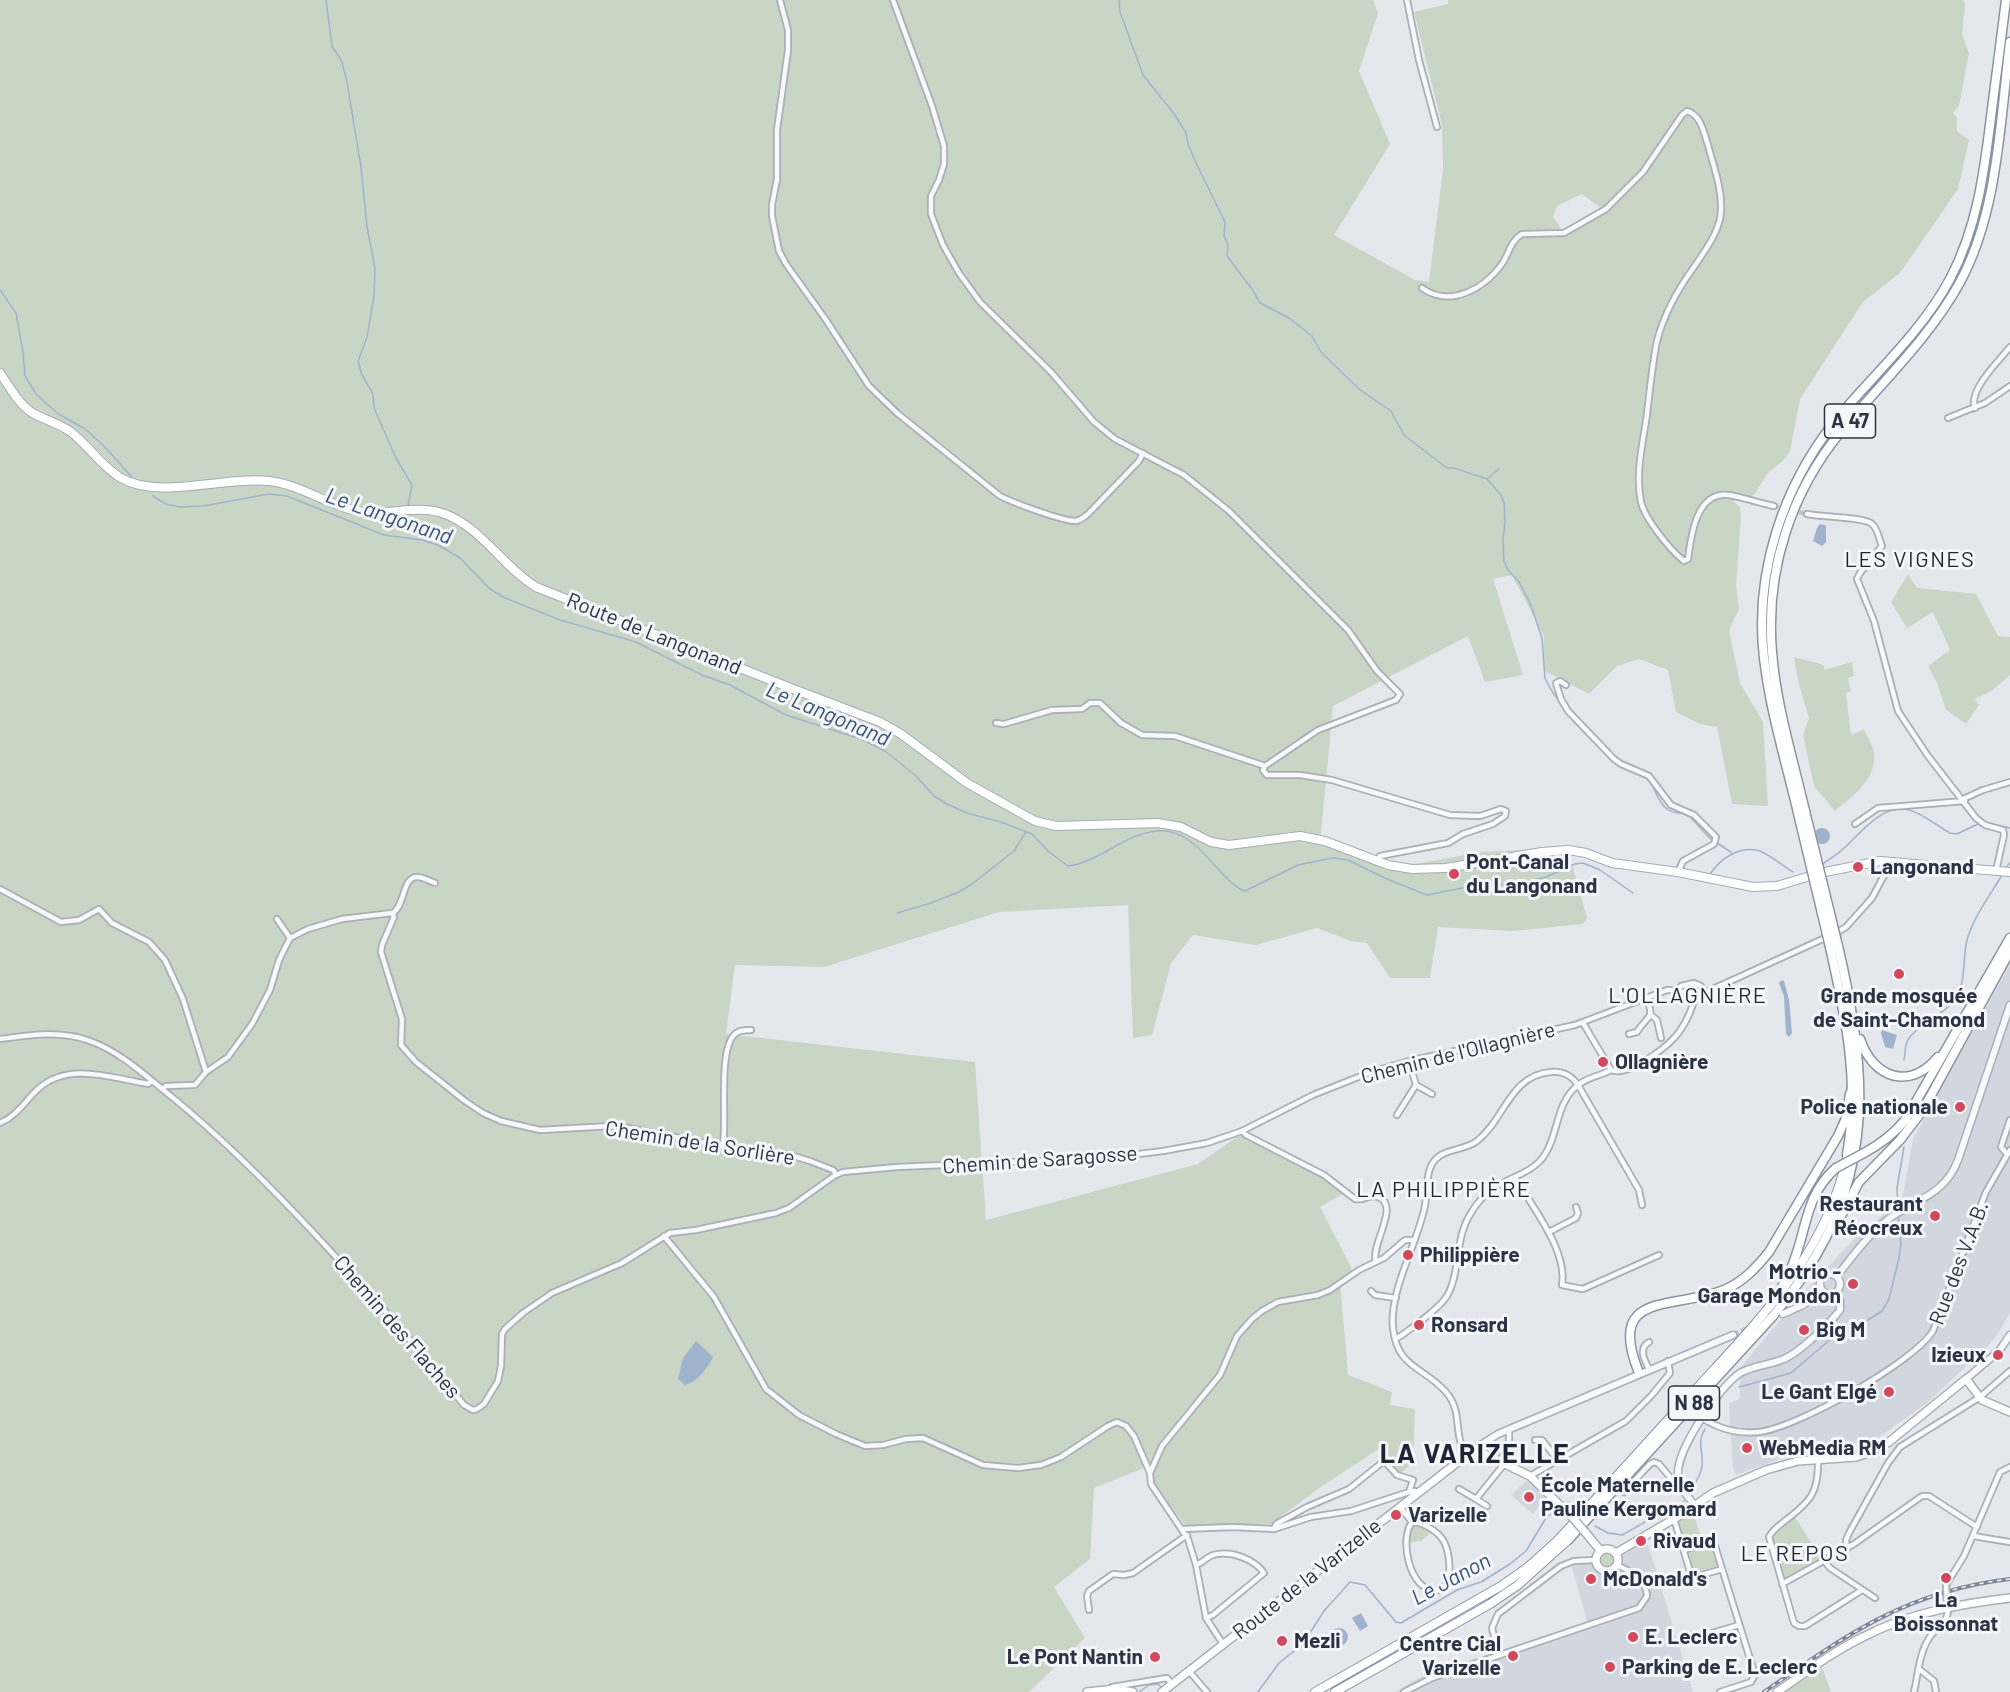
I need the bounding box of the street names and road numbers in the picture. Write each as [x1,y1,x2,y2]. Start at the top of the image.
road number: A 47 [1824,404,1876,438]
street label: Route de Langonand [563,587,745,681]
street label: Chemin de l'Ollagnière [1358,1017,1558,1089]
street label: Chemin de la Sorlière [603,1116,797,1170]
street label: Chemin de Saragosse [942,1141,1138,1179]
street label: Rue des V.A.B. [1924,1198,1994,1328]
street label: Chemin des Flaches [328,1251,466,1403]
road number: N 88 [1668,1386,1720,1420]
street label: Route de la Varizelle [1228,1513,1386,1645]

